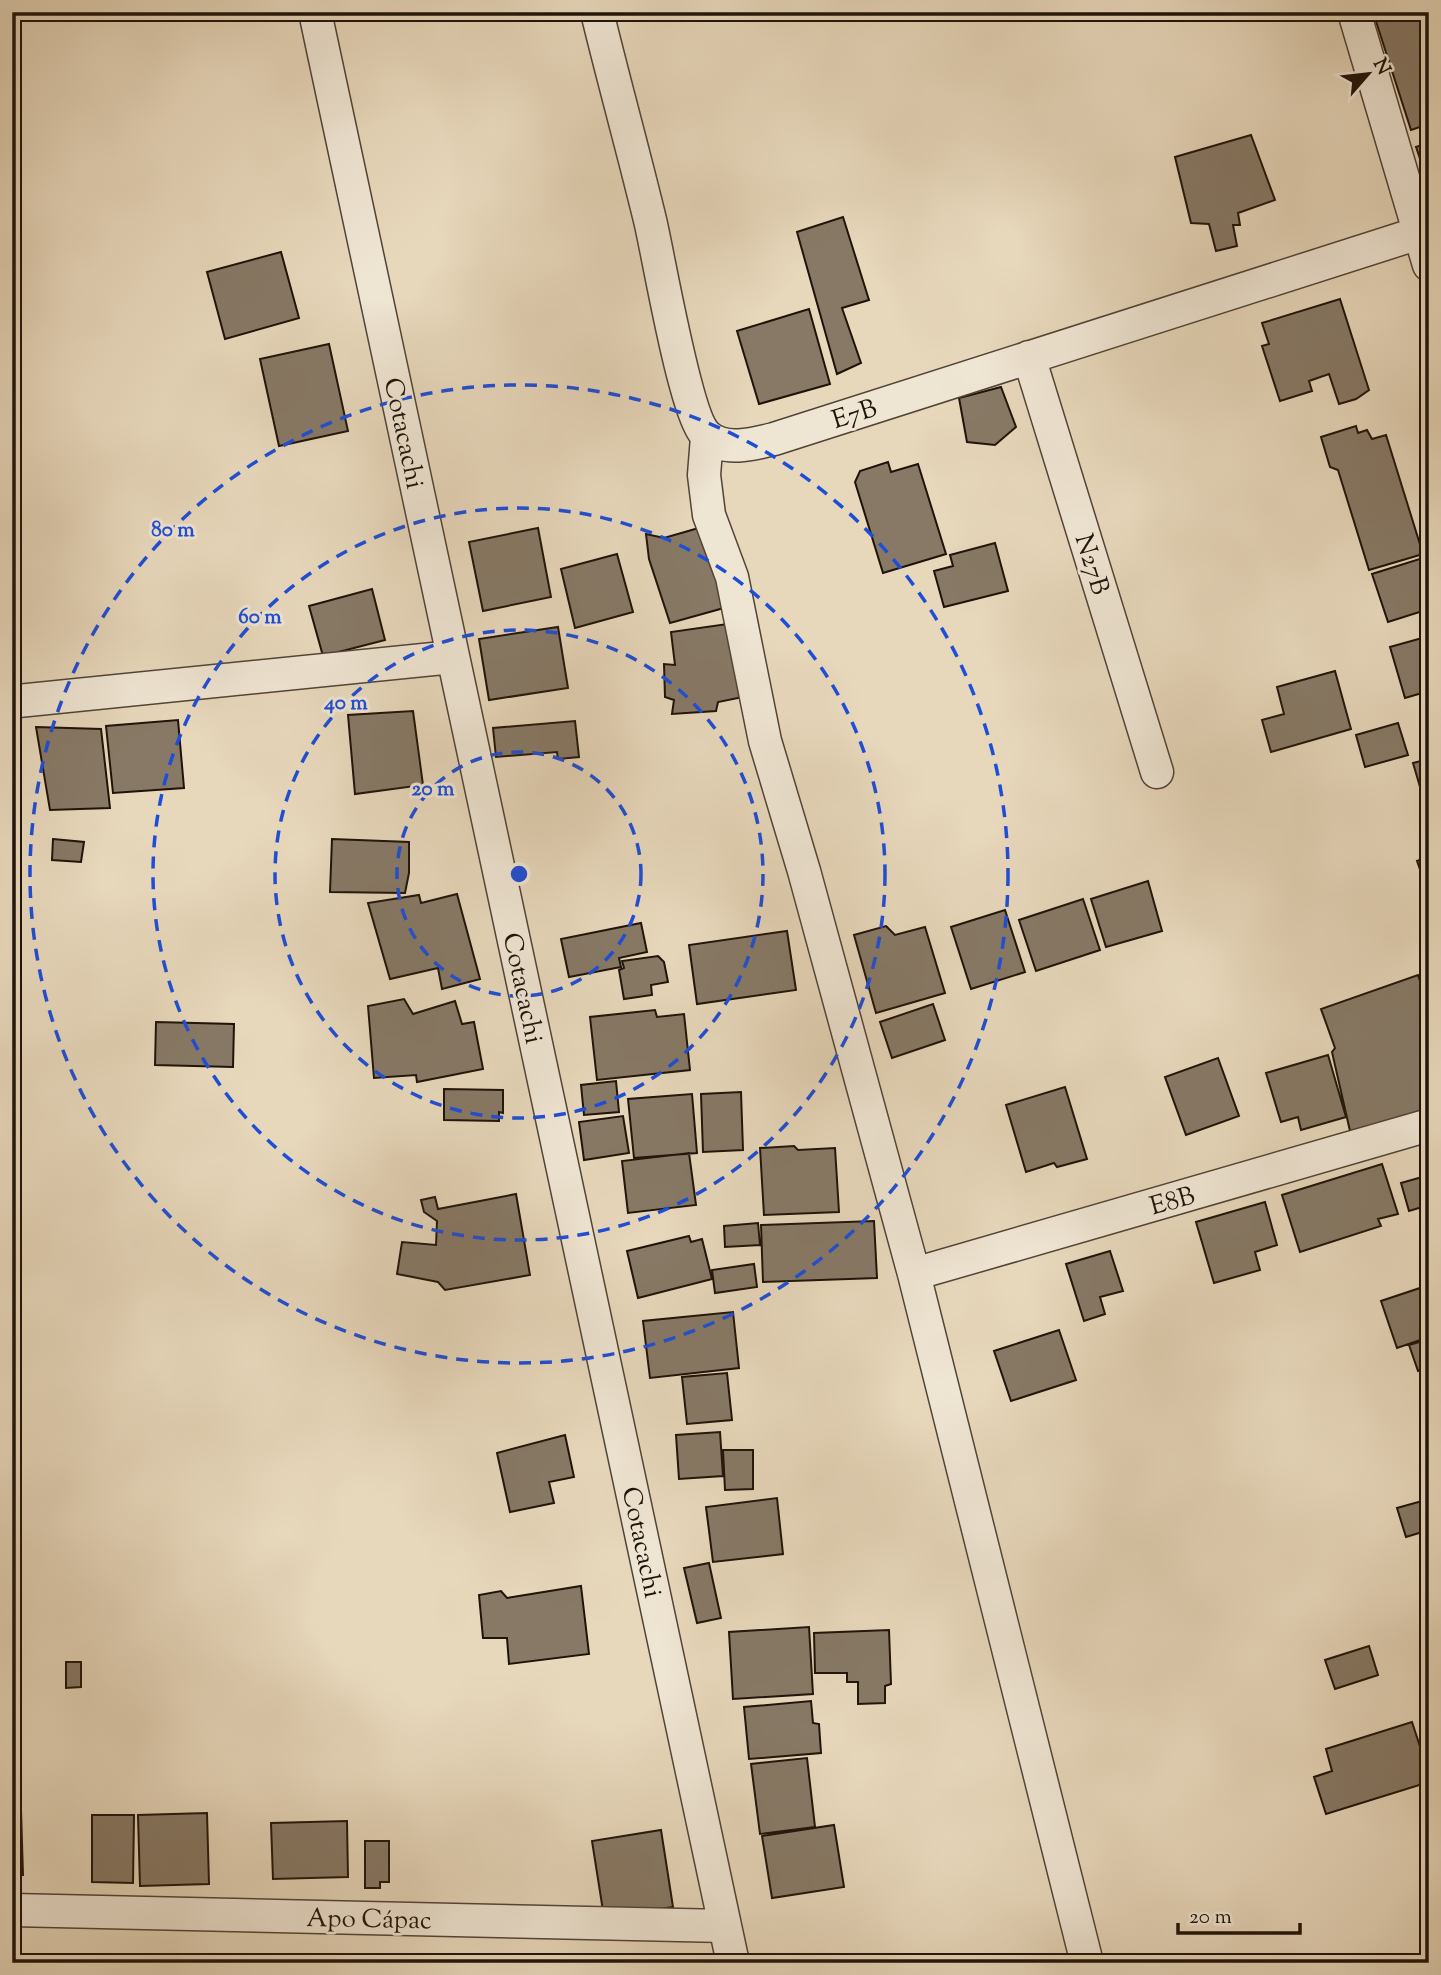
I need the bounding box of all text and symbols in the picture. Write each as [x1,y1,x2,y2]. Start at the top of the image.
north arrow [1332,38,1402,108]
text: N [1365,54,1396,80]
street label: Cotacachi [373,375,432,492]
street label: E7B [828,391,882,440]
text: 80 m [151,516,195,546]
street label: N27B [1064,530,1117,600]
text: 60 m [238,603,282,633]
text: 40 m [323,689,368,719]
text: 20 m [412,775,455,805]
centre of rings [507,862,531,886]
street label: Cotacachi [492,930,551,1047]
street label: E8B [1146,1178,1199,1226]
street label: Cotacachi [611,1484,670,1601]
scale bar [1178,1891,1301,1935]
street label: Apo Cápac [306,1901,432,1940]
text: 20 m [1189,1903,1232,1933]

